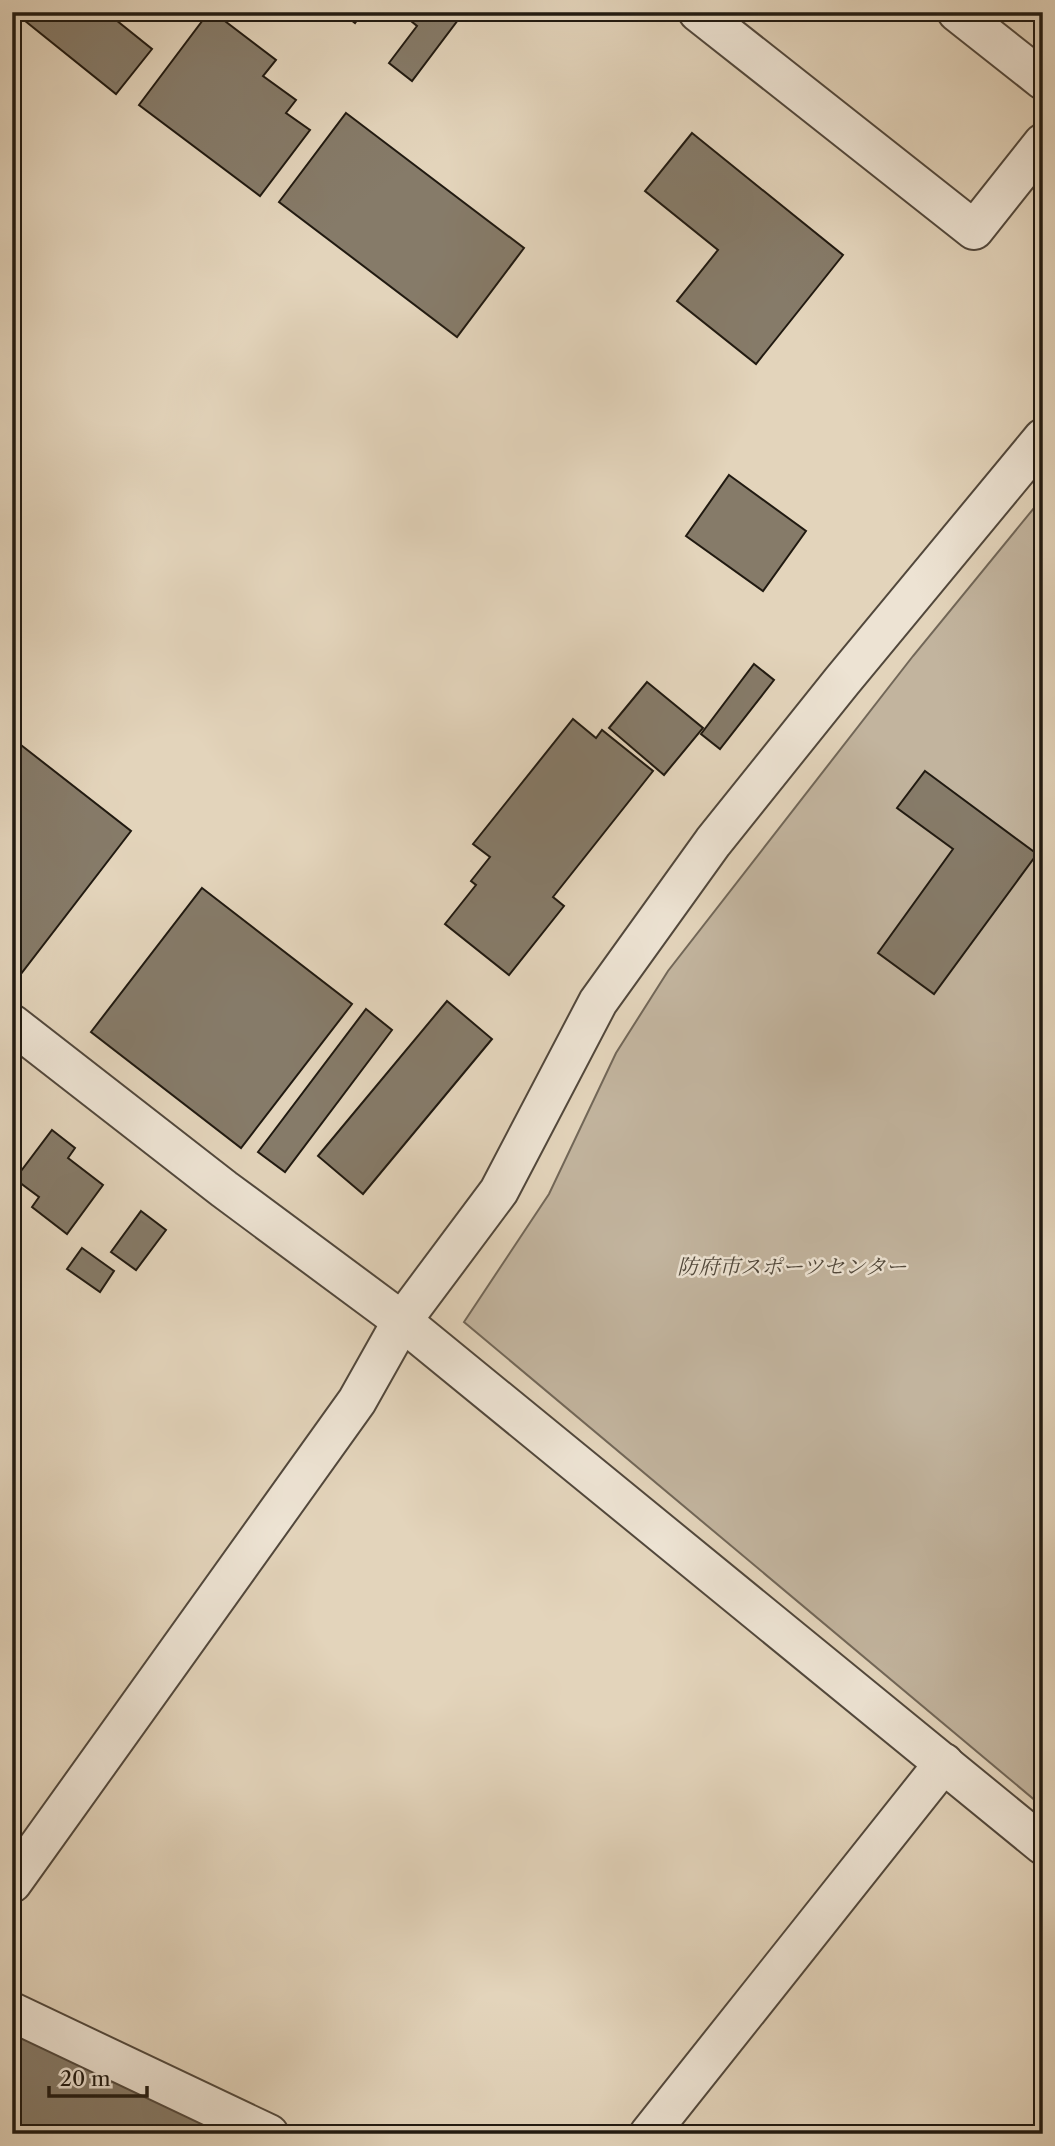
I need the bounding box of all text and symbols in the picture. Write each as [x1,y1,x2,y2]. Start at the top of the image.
park label: 防府市スポーツセンター [677,1254,907,1279]
scale bar [49,2055,147,2099]
text: 20 m [60,2066,111,2091]

